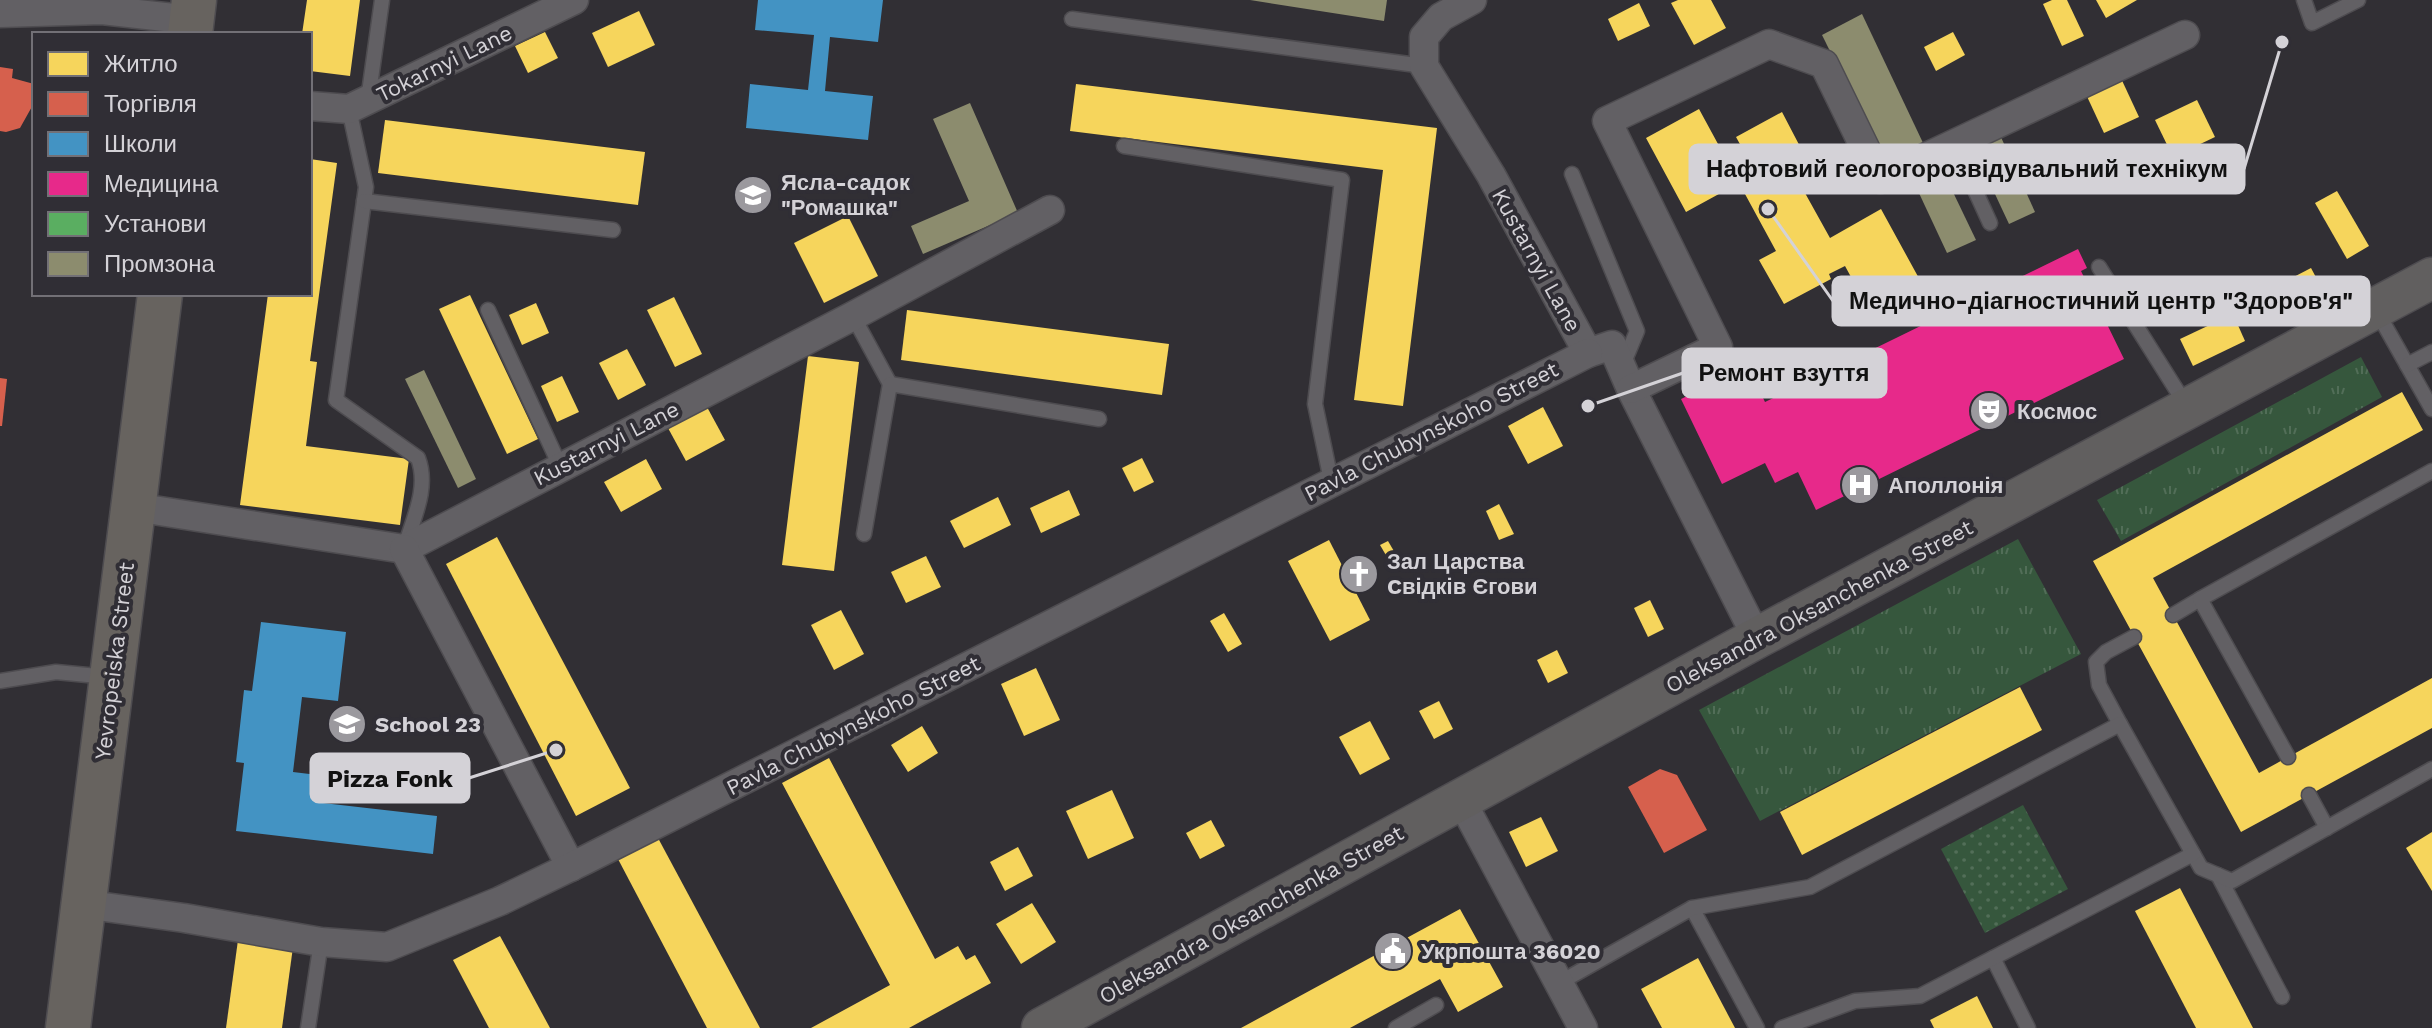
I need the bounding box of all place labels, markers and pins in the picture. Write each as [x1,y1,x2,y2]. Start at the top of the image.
callout: Нафтовий геологорозвідувальний технікум [1690,145,2244,193]
place label: Ясла-садок "Ромашка" [781,170,911,220]
school or university icon: Ясла-садок "Ромашка" [732,174,774,216]
callout: Медично-діагностичний центр "Здоров'я" [1833,277,2369,325]
callout: Ремонт взуття [1683,349,1886,397]
theatre icon: Космос [1968,390,2010,432]
place label: Космос [2017,399,2097,424]
hospital icon: Аполлонія [1839,464,1881,506]
place label: Аполлонія [1888,473,2003,498]
place label: Зал Царства Cвідків Єгови [1387,549,1538,599]
church icon: Зал Царства Cвідків Єгови [1338,553,1380,595]
school or university icon: School 23 [326,703,368,745]
place label: School 23 [375,712,481,737]
callout: Pizza Fonk [311,754,469,802]
public building icon: Укрпошта 36020 [1372,930,1414,972]
place label: Укрпошта 36020 [1421,939,1601,964]

